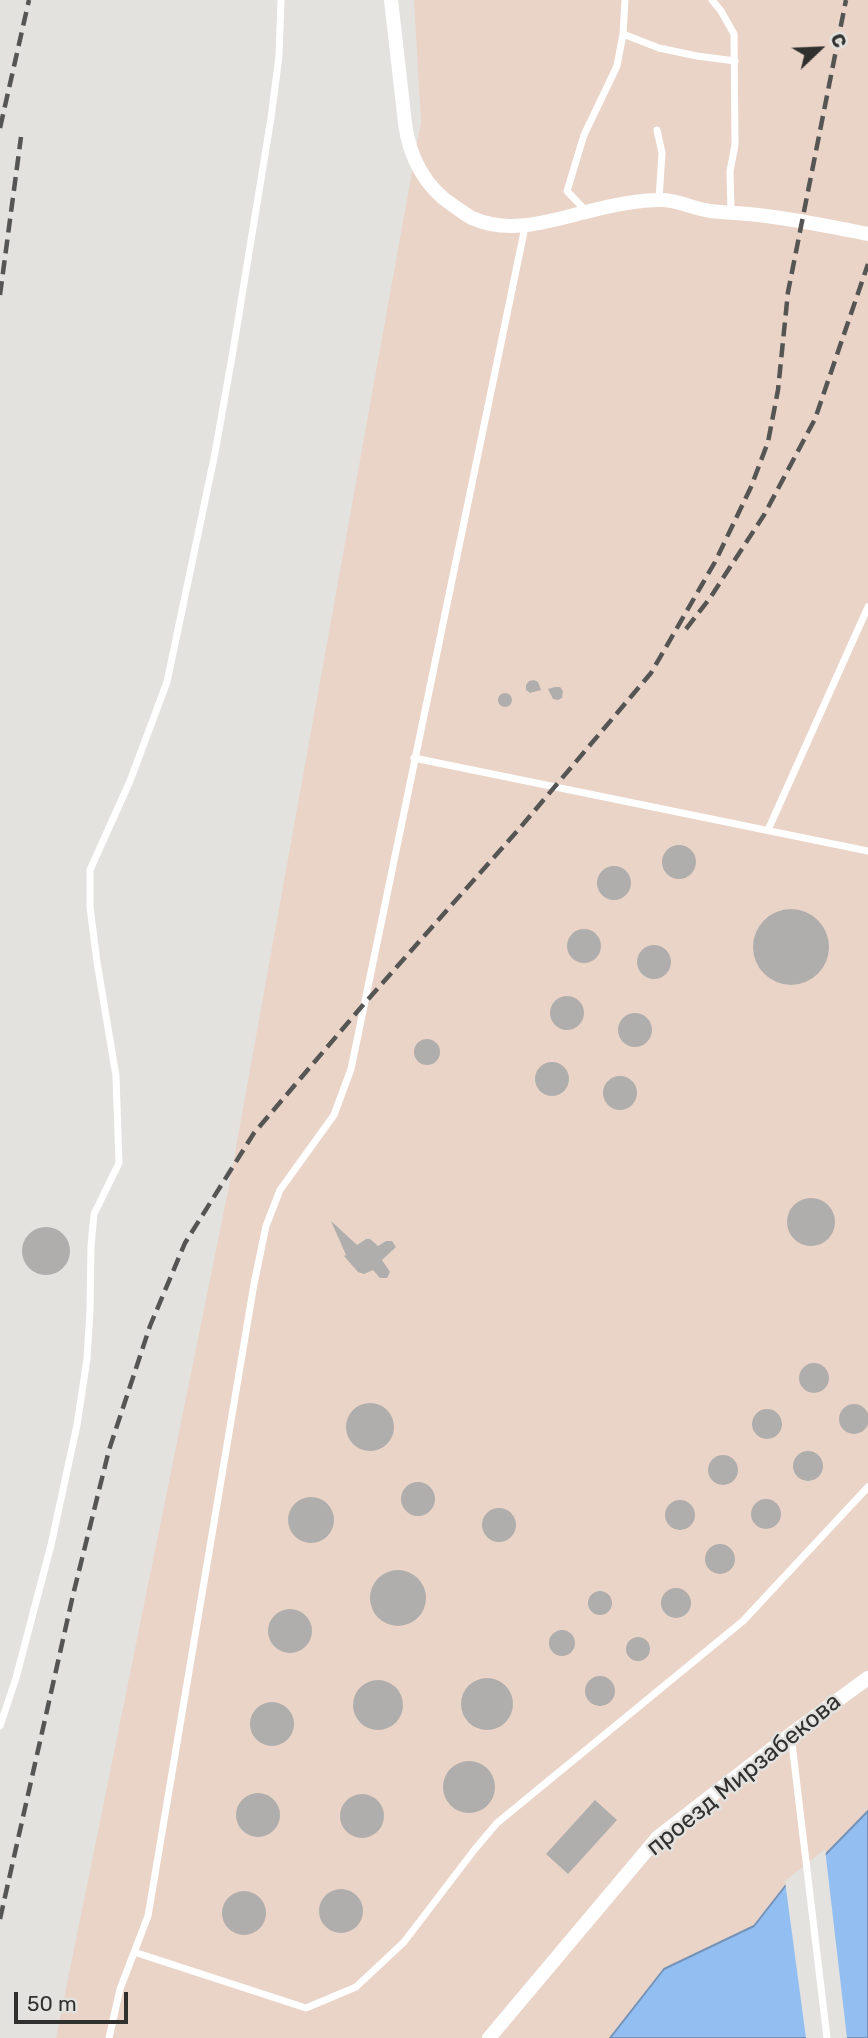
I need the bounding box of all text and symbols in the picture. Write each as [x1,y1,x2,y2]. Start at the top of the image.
north arrow [784,14,854,84]
text: С [826,30,852,51]
street label: проезд Мирзабекова [641,1688,847,1862]
scale bar [18,1979,131,2023]
text: 50 m [27,1991,77,2016]

